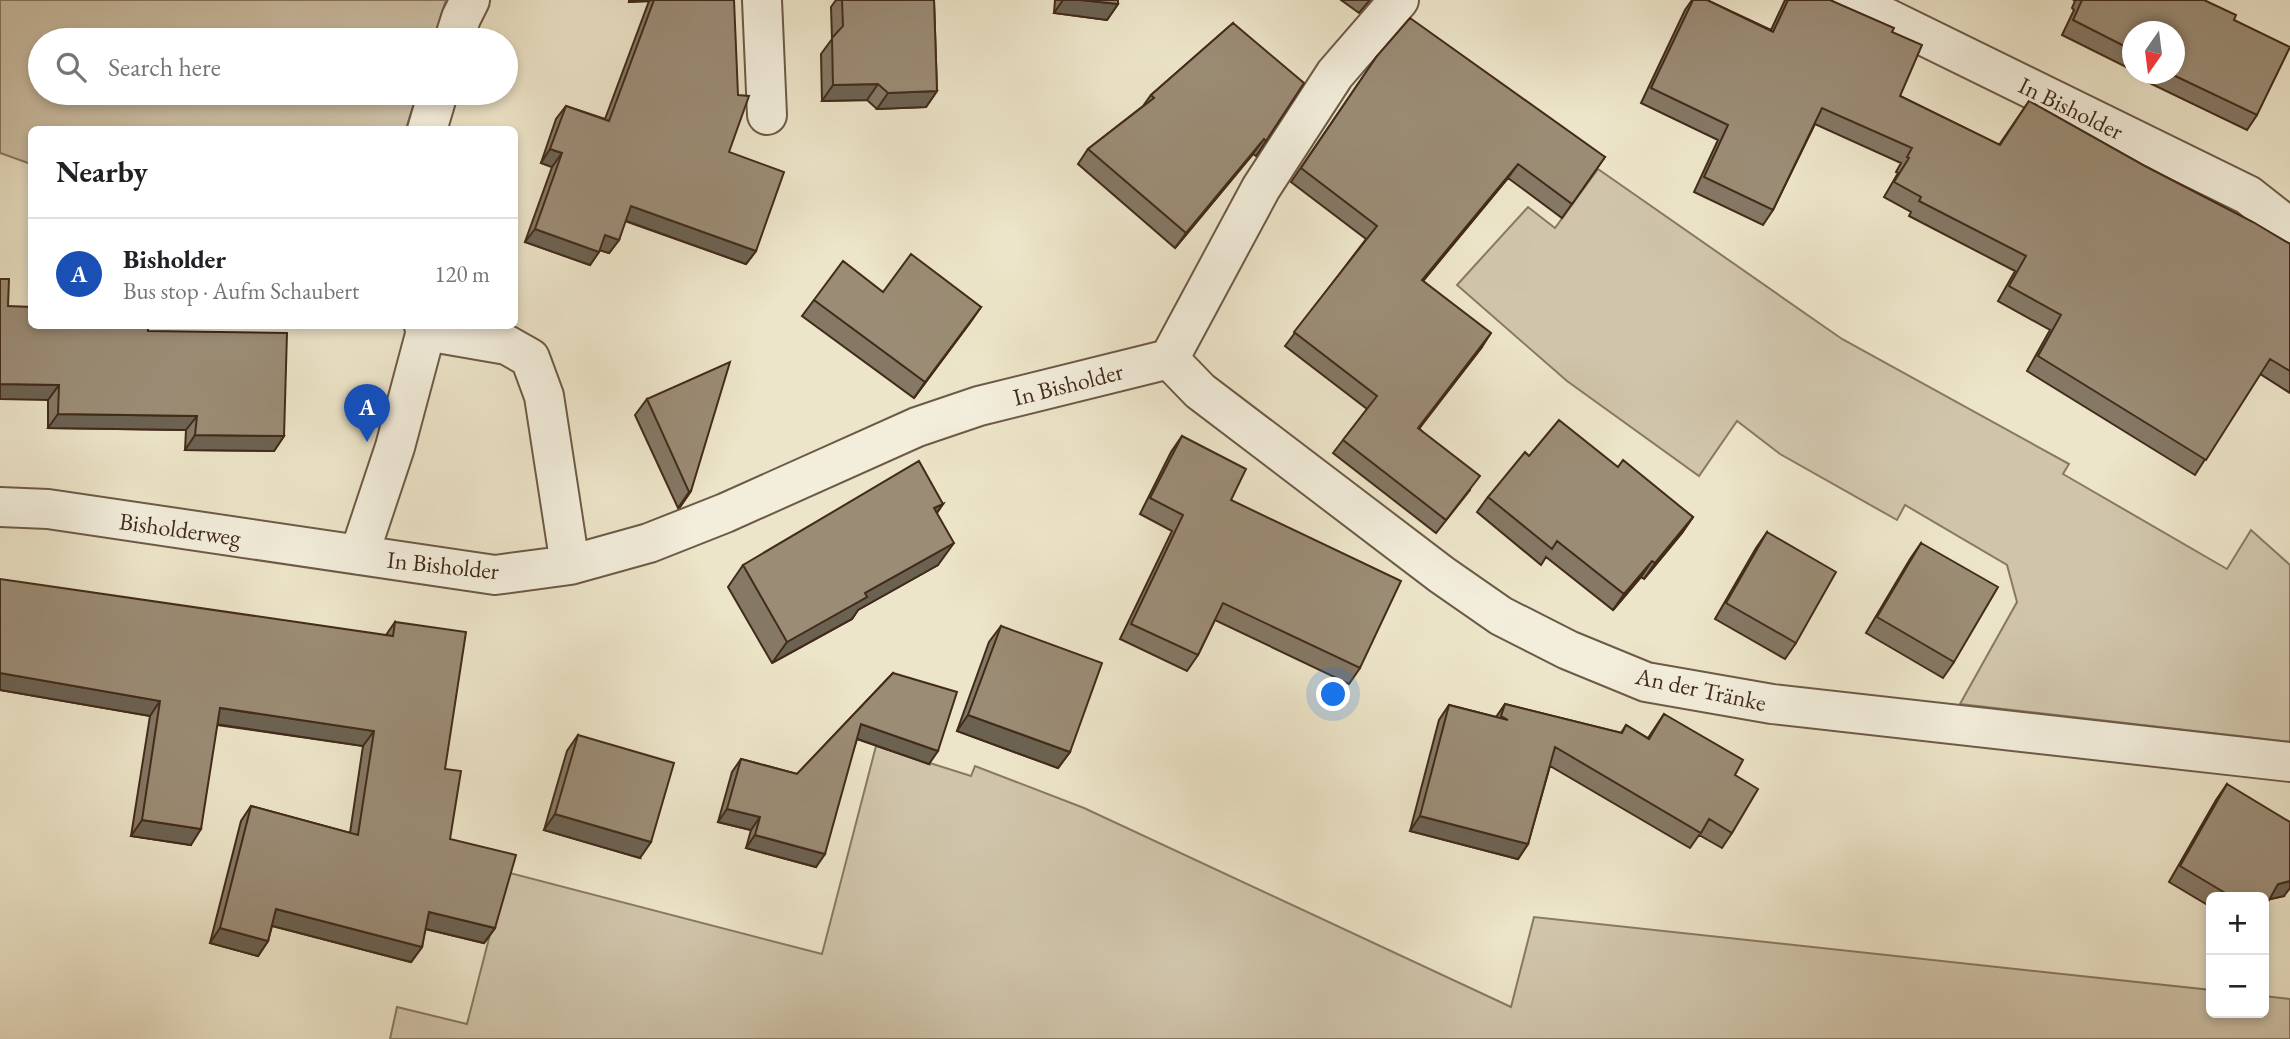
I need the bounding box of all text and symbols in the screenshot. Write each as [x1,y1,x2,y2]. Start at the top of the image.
north arrow [2122,21,2185,84]
search box [28,28,518,105]
icon: search [52,48,90,86]
text: Search here [108,50,221,84]
street label: In Bisholder [2014,69,2128,147]
text: Nearby [56,152,148,191]
text: Bisholder [123,242,226,276]
text: A [71,259,87,289]
text: 120 m [434,259,490,289]
text: Bus stop · Aufm Schaubert [123,276,359,306]
street label: In Bisholder [1010,355,1126,413]
pin: A [344,384,390,442]
street label: Bisholderweg [117,505,243,553]
street label: In Bisholder [385,544,501,586]
street label: An der Tränke [1632,660,1769,718]
your location [1316,677,1350,711]
map controls [2206,892,2269,1018]
button: + [2206,892,2269,955]
button: − [2206,955,2269,1018]

